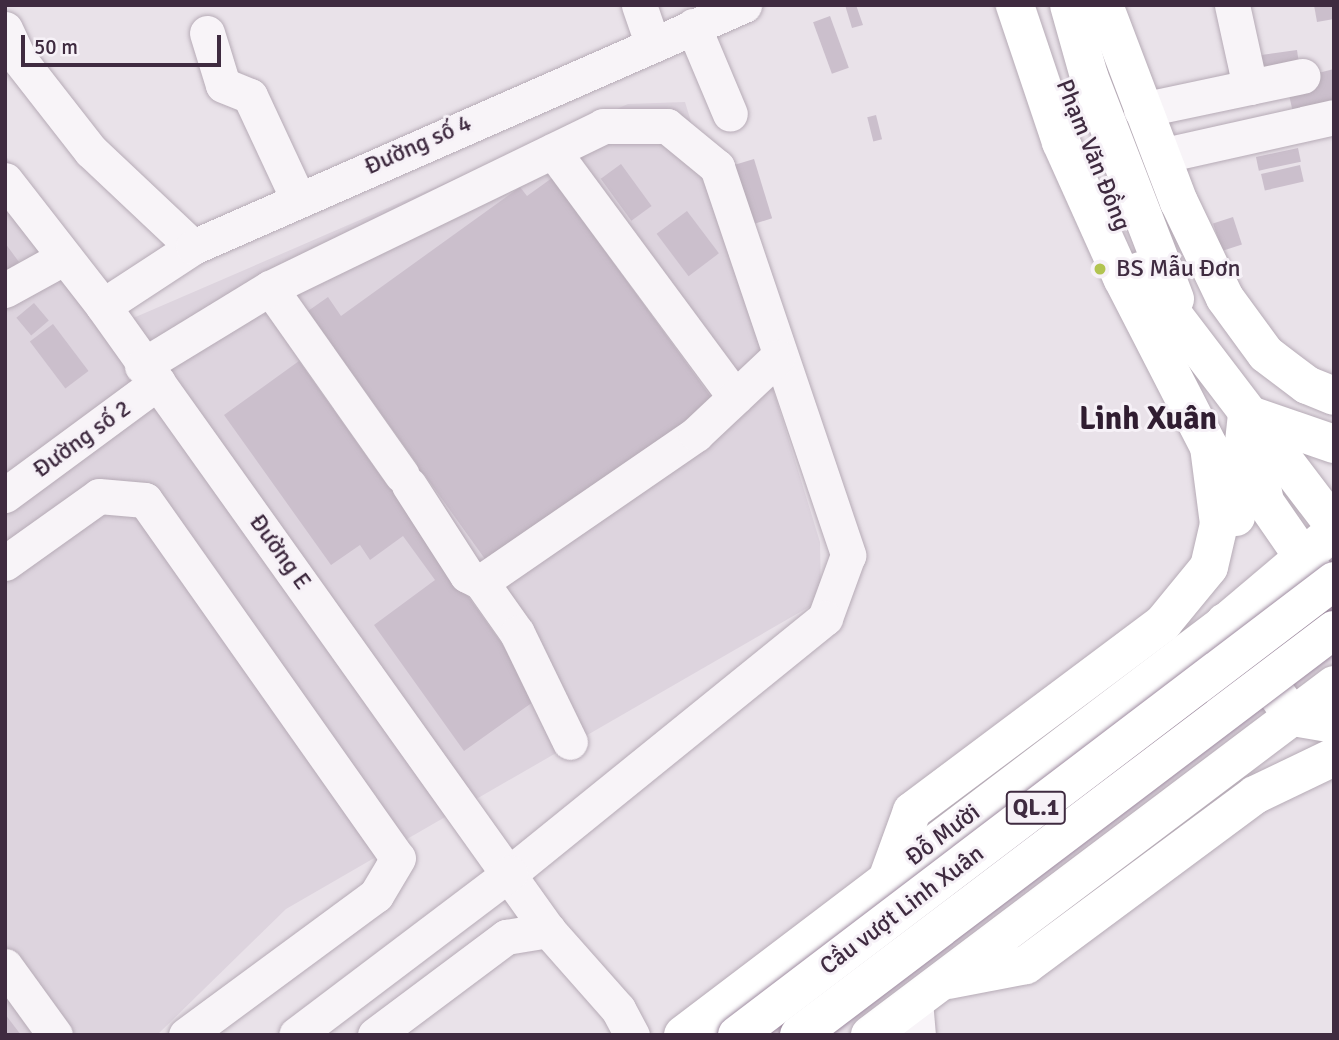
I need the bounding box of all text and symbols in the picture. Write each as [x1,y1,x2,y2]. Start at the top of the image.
scale bar [24,21,224,65]
text: 50 m [34,34,78,60]
street label: Phạm Văn Đồng [1050,75,1136,235]
street label: Đường số 4 [360,109,476,181]
place label: BS Mẫu Đơn [1116,255,1241,283]
marker: BS Mẫu Đơn [1090,259,1110,279]
street label: Đường số 2 [27,394,137,484]
district label: Linh Xuân [1079,400,1217,438]
street label: Đường E [243,509,317,595]
road number: QL.1 [1004,788,1068,828]
street label: Đỗ Mười [900,798,986,872]
street label: Cầu vượt Linh Xuân [814,839,990,981]

